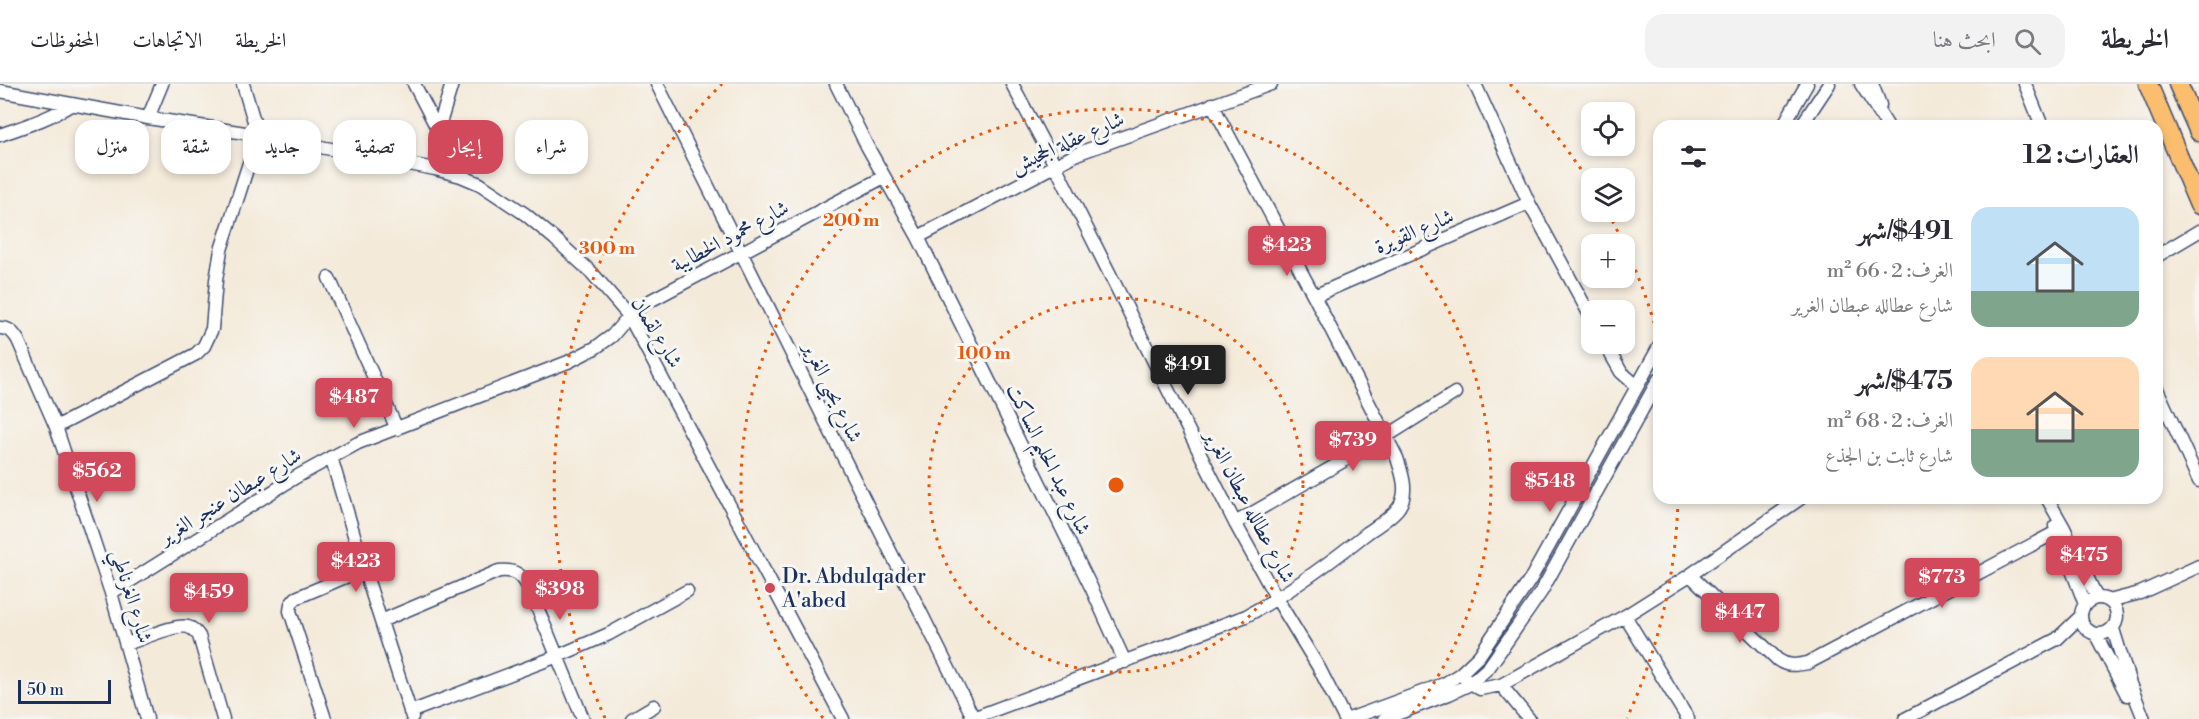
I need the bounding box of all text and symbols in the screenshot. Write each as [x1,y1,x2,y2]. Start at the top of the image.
search box [1645,14,2065,68]
text: الخريطة [2101,22,2169,57]
icon: search [2011,25,2044,58]
text: ابحث هنا [1933,27,1996,54]
text: المحفوظات [30,28,99,54]
text: الاتجاهات [132,28,202,54]
text: الخريطة [235,28,286,54]
map controls [1581,102,1635,354]
button: locate [1581,102,1635,156]
street label: شارع عقلة الجحيش [1006,106,1130,183]
chip: منزل [75,120,149,174]
chip: شقة [161,120,231,174]
chip: جديد [243,120,321,174]
chip: تصفية [333,120,416,174]
chip: إيجار [428,120,503,174]
chip: شراء [515,120,588,174]
text: العقارات: 12 [2023,139,2139,171]
icon: filters [1677,140,1710,173]
button: layers [1581,168,1635,222]
street label: شارع محمود الخطايبة [667,195,795,282]
street label: شارع القويرة [1371,204,1460,264]
text: 200 m [823,209,880,232]
text: $491/شهر [1857,215,1953,247]
pin: $423 [1251,226,1323,277]
icon: home [2019,231,2091,303]
text: $423 [1262,233,1312,258]
button: + [1581,234,1635,288]
text: 300 m [579,237,636,260]
text: الغرف: 2 · 66 m² [1827,259,1953,284]
street label: شارع لقمان [621,292,688,375]
text: شارع عطالله عبطان الغرير [1791,294,1953,319]
button: − [1581,300,1635,354]
street label: شارع يحيى الغرير [792,336,868,449]
text: 100 m [957,342,1011,365]
pin: $491 [1152,345,1224,396]
text: $491 [1165,352,1211,377]
text: $475/شهر [1856,365,1953,397]
pin: $487 [318,378,390,429]
street label: شارع عبد الحليم الساكت [994,379,1096,543]
icon: home [2019,381,2091,453]
text: $487 [329,385,379,410]
text: الغرف: 2 · 68 m² [1827,409,1953,434]
pin: $739 [1317,421,1389,472]
street label: شارع عطالله عبطان الغرير [1193,424,1300,589]
text: $739 [1329,428,1377,453]
street label: شارع عبطان عنجر الغرير [153,443,309,556]
text: شارع ثابت بن الجذع [1825,444,1953,469]
pin: $562 [61,452,133,503]
text: $562 [72,459,122,484]
pin: $548 [1514,462,1586,513]
text: $548 [1525,469,1575,494]
centre of rings [1106,475,1126,495]
pin: $475 [2048,536,2120,587]
pin: $423 [320,542,392,593]
text: $475 [2060,543,2108,568]
street label: شارع الغرناطي [99,546,158,648]
text: $423 [331,549,381,574]
pin: $773 [1906,558,1978,609]
place label: Dr. Abdulqader A'abed [781,564,926,614]
text: $773 [1918,565,1966,590]
pin: $398 [524,570,596,621]
pin: $459 [173,573,245,624]
text: $398 [535,577,585,602]
text: $459 [184,580,234,605]
marker: Dr. Abdulqader A'abed [763,581,777,595]
pin: $447 [1704,593,1776,644]
text: $447 [1715,600,1765,625]
scale bar [18,677,111,704]
text: 50 m [27,680,64,700]

